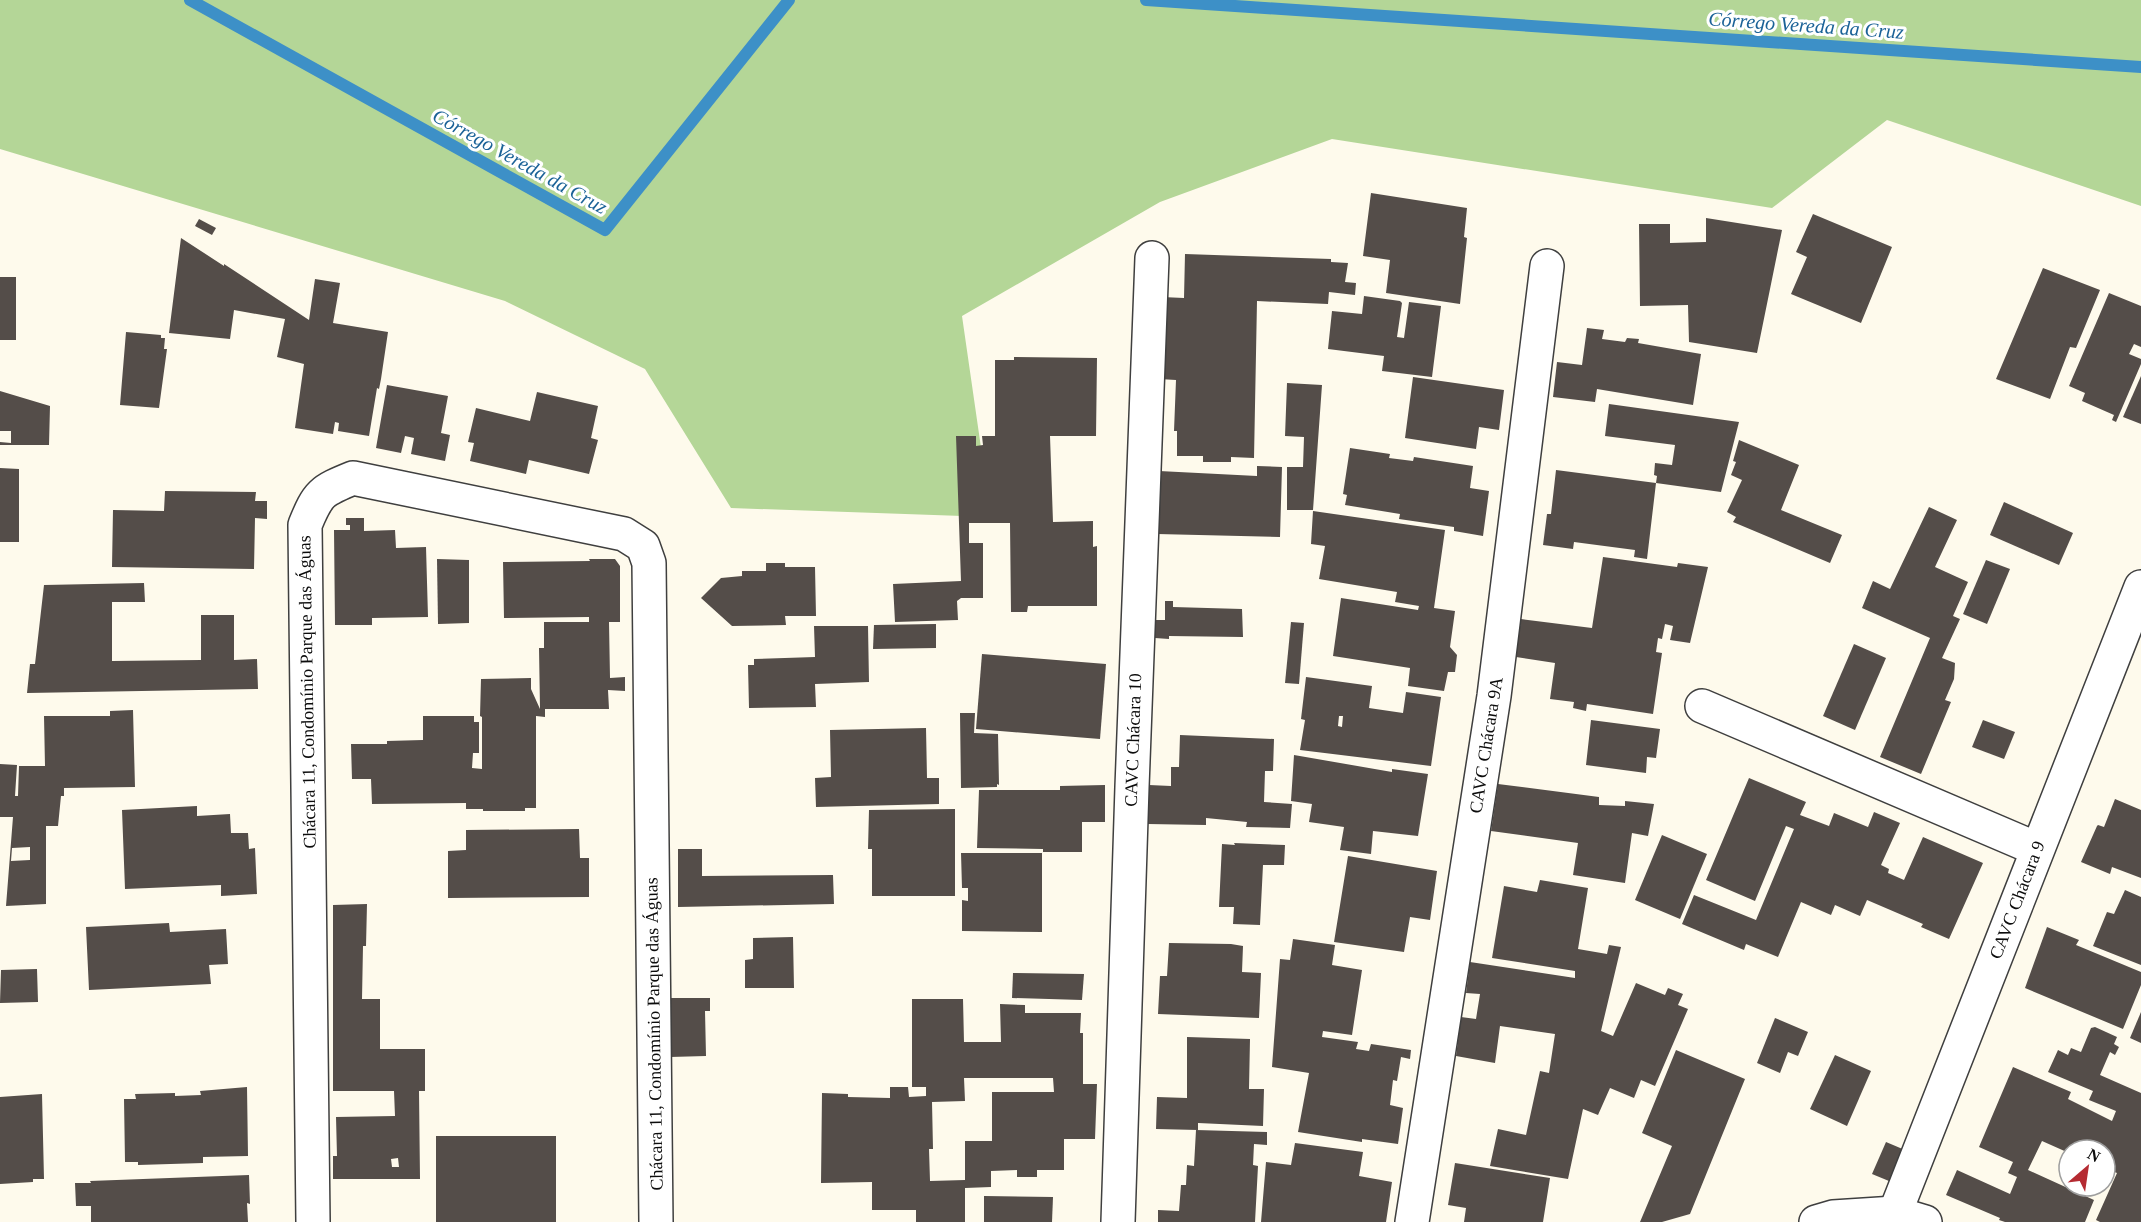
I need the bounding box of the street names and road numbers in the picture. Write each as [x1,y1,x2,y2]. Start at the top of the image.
street label: Chácara 11, Condomínio Parque das Águas [293,535,320,849]
street label: CAVC Chácara 10 [1121,673,1145,807]
street label: CAVC Chácara 9A [1465,675,1507,815]
street label: CAVC Chácara 9 [1985,838,2049,962]
street label: Chácara 11, Condomínio Parque das Águas [640,877,667,1191]

